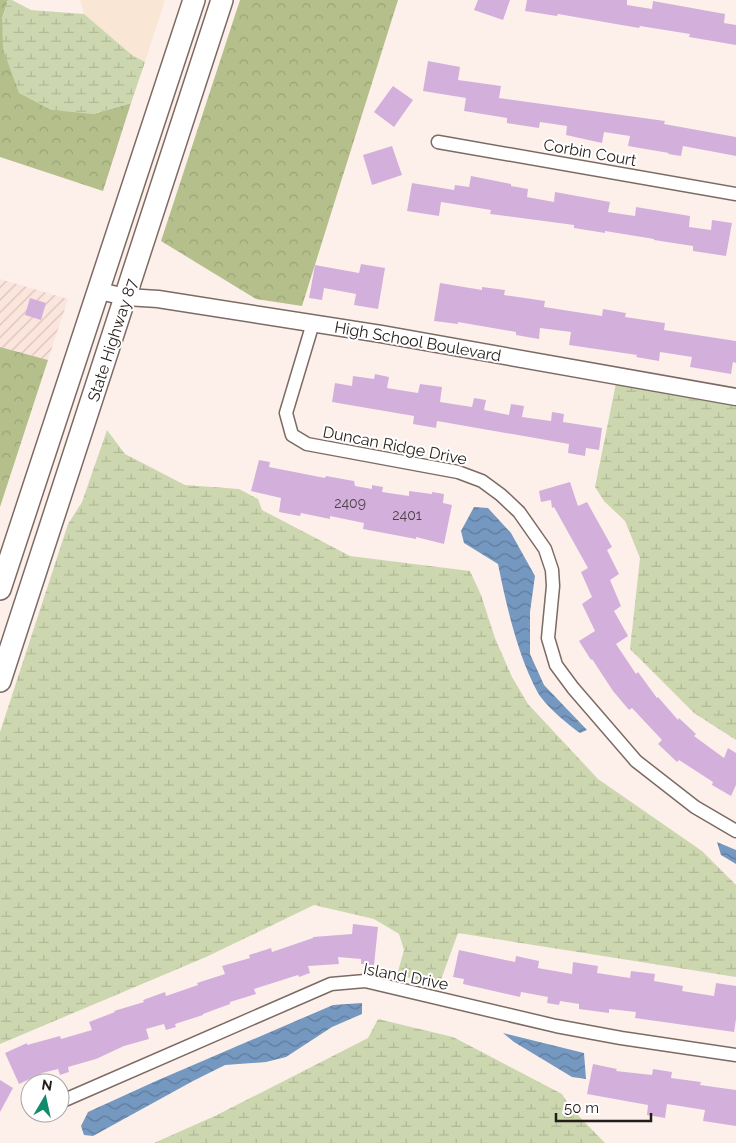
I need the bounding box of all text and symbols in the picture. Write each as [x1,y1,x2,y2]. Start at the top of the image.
street label: Corbin Court [542,135,638,170]
street label: State Highway 87 [84,276,141,404]
street label: High School Boulevard [333,317,503,366]
street label: Duncan Ridge Drive [321,422,469,469]
house number: 2409 [334,495,366,511]
house number: 2401 [392,507,422,523]
street label: Island Drive [362,959,450,994]
north arrow [20,1073,70,1123]
text: N [41,1076,54,1094]
scale bar [556,1090,651,1122]
text: 50 m [564,1099,599,1117]

